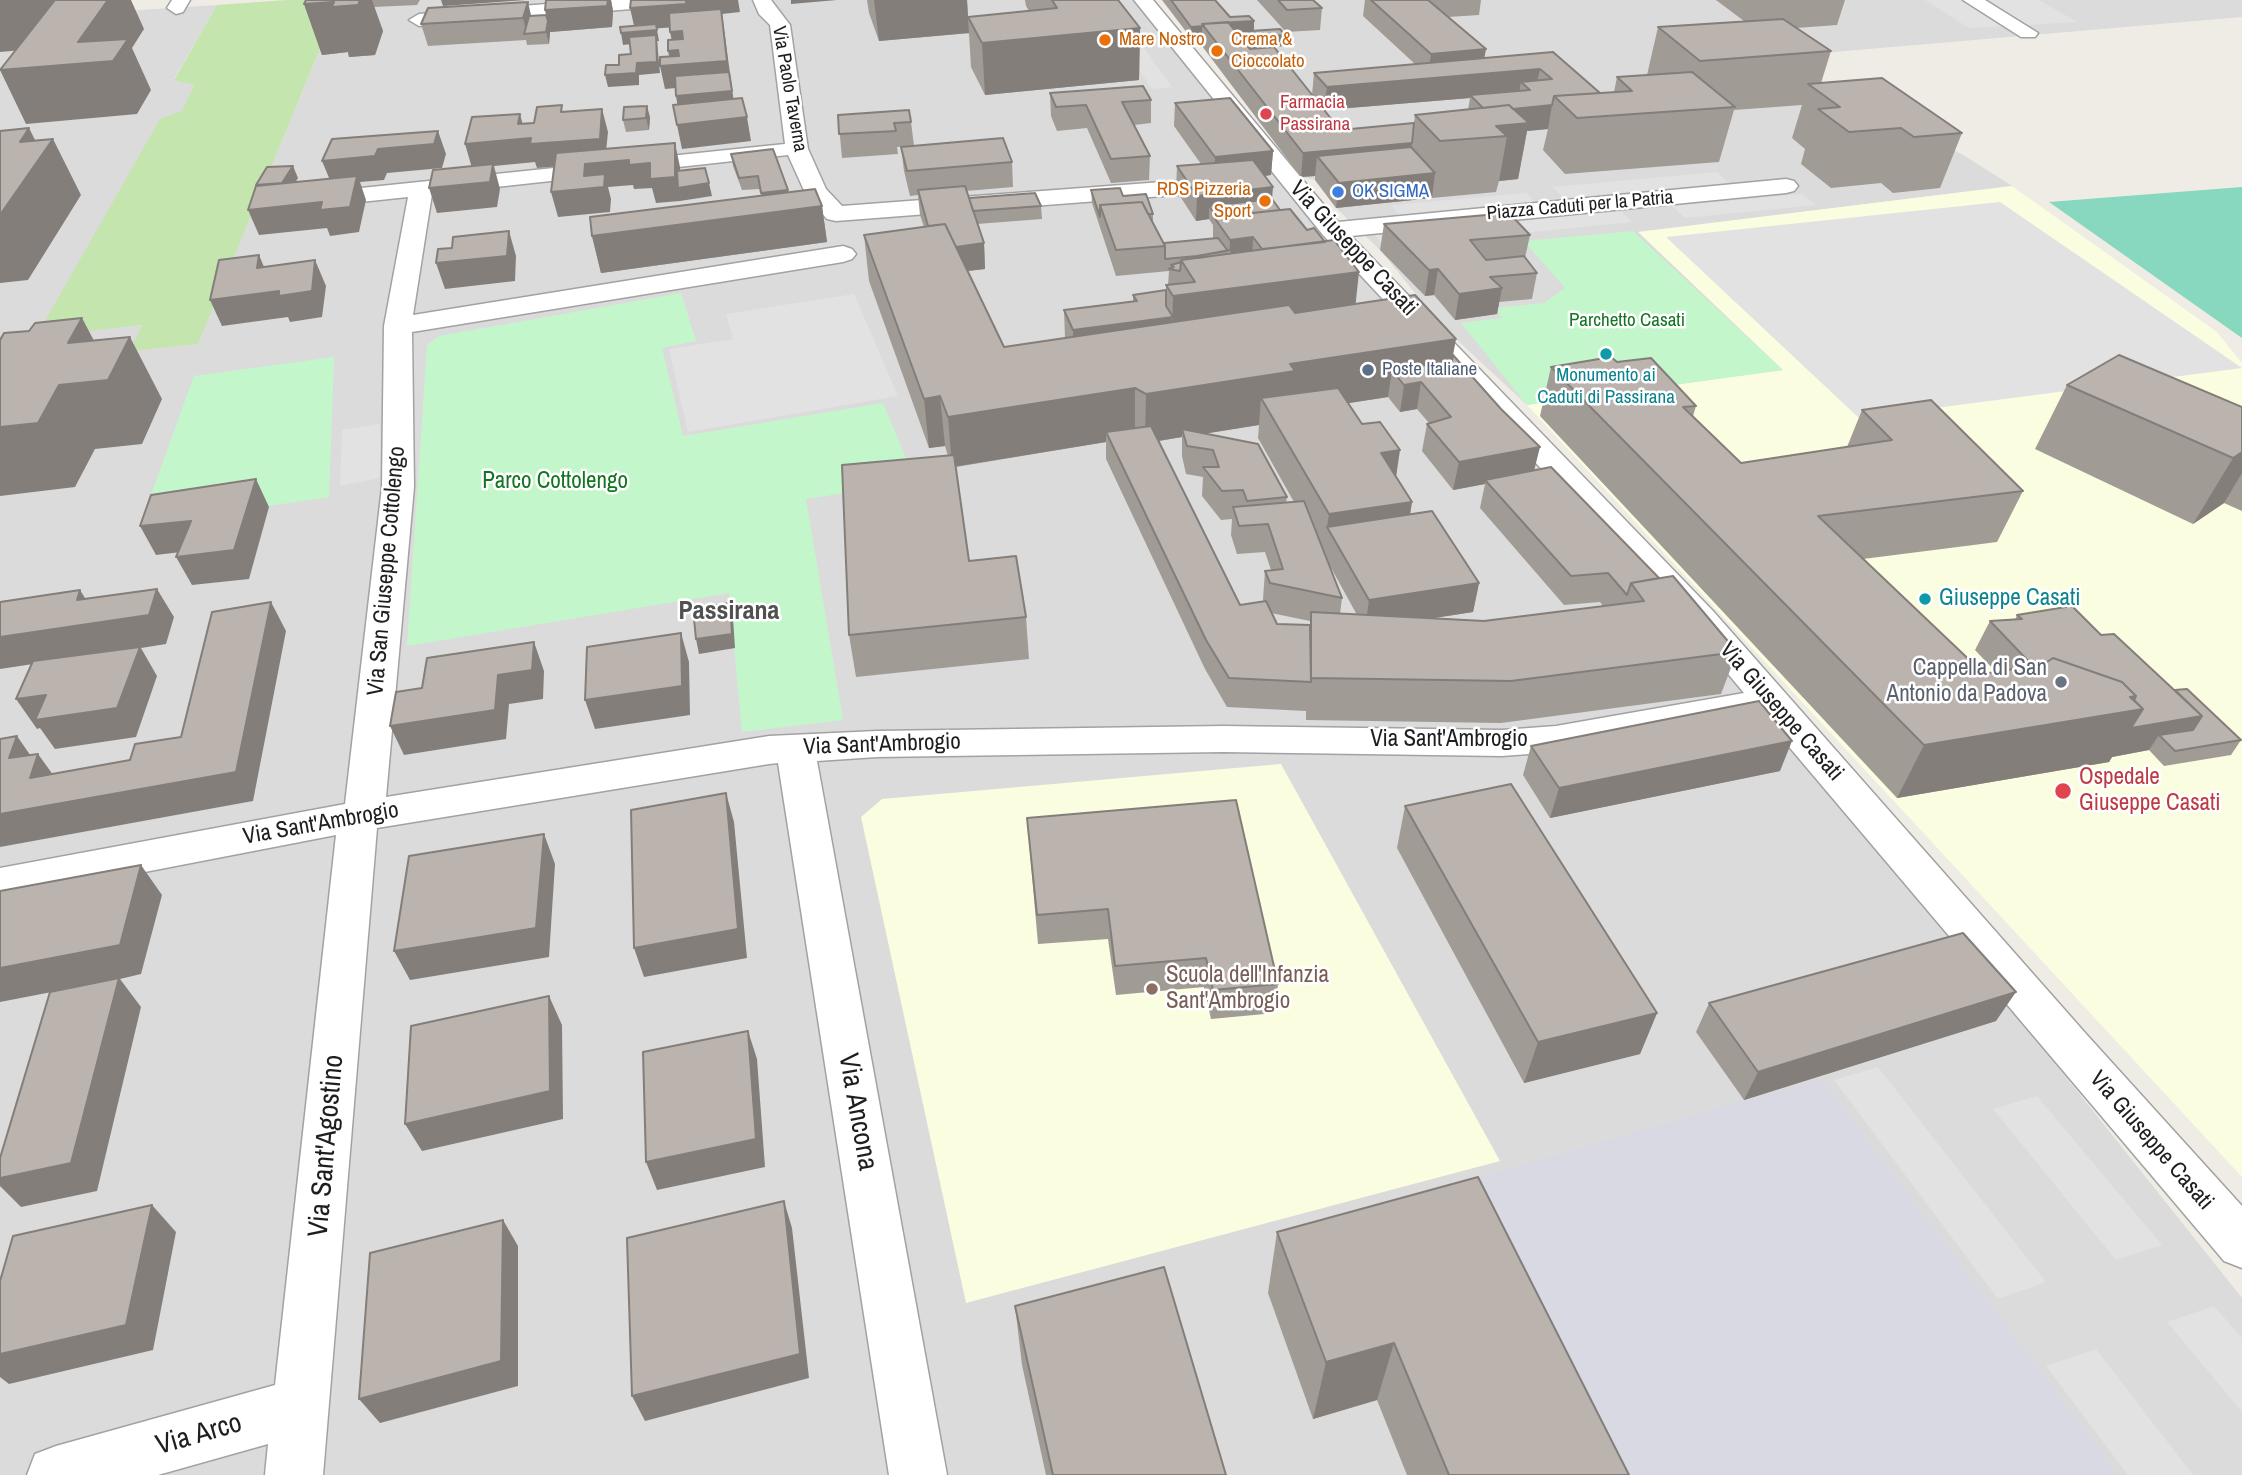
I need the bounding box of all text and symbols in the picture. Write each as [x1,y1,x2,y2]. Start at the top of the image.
street label: Via Paolo Taverna [767,24,811,154]
place label: Mare Nostro [1119,29,1205,51]
place label: Crema & Cioccolato [1231,29,1305,73]
marker: Mare Nostro [1097,32,1113,48]
marker: Crema & Cioccolato [1209,43,1225,59]
place label: Farmacia Passirana [1280,92,1350,136]
marker: Farmacia Passirana [1258,106,1274,122]
street label: Via Giuseppe Casati [1283,176,1423,322]
place label: RDS Pizzeria Sport [1157,179,1251,223]
place label: OK SIGMA [1352,181,1429,203]
marker: OK SIGMA [1330,184,1346,200]
street label: Piazza Caduti per la Patria [1486,186,1674,226]
marker: RDS Pizzeria Sport [1257,193,1273,209]
park label: Parchetto Casati [1569,310,1685,332]
marker: Monumento ai Caduti di Passirana [1598,346,1614,362]
place label: Poste Italiane [1382,359,1477,381]
marker: Poste Italiane [1360,362,1376,378]
place label: Monumento ai Caduti di Passirana [1537,365,1675,409]
street label: Via San Giuseppe Cottolengo [362,445,412,697]
park label: Parco Cottolengo [482,468,628,496]
place label: Giuseppe Casati [1939,585,2081,613]
marker: Giuseppe Casati [1917,591,1933,607]
district label: Passirana [679,596,779,628]
street label: Via Giuseppe Casati [1713,637,1849,787]
place label: Cappella di San Antonio da Padova [1887,655,2047,709]
marker: Cappella di San Antonio da Padova [2053,674,2069,690]
street label: Via Sant'Ambrogio [1370,726,1528,754]
street label: Via Sant'Ambrogio [803,728,961,762]
place label: Ospedale Giuseppe Casati [2079,764,2221,818]
marker: Ospedale Giuseppe Casati [2053,781,2073,801]
street label: Via Sant'Ambrogio [241,797,401,851]
place label: Scuola dell'Infanzia Sant'Ambrogio [1166,962,1329,1016]
marker: Scuola dell'Infanzia Sant'Ambrogio [1144,981,1160,997]
street label: Via Ancona [830,1051,884,1173]
street label: Via Sant'Agostino [302,1054,352,1238]
street label: Via Giuseppe Casati [2083,1066,2219,1216]
street label: Via Arco [152,1407,246,1463]

